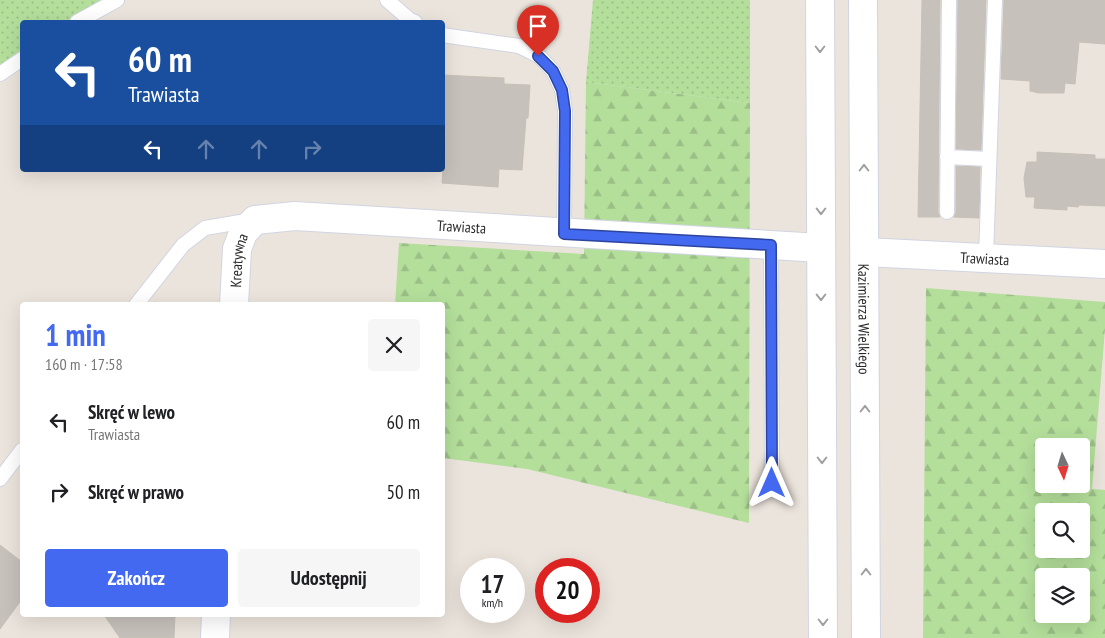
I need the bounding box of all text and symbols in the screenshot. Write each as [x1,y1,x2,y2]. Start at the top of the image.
pin [517,5,559,56]
icon: arrive [524,12,552,40]
text: 60 m [128,36,192,82]
icon: left [45,40,110,105]
one-way arrow [815,45,825,53]
text: Trawiasta [128,80,200,108]
icon: left [139,135,167,163]
icon: ahead [192,135,220,163]
icon: ahead [245,135,273,163]
icon: right [298,135,326,163]
one-way arrow [859,164,869,172]
one-way arrow [816,208,826,215]
street label: Trawiasta [437,215,487,237]
street label: Kreatywna [225,230,252,288]
street label: Trawiasta [960,247,1010,269]
street label: Kazimierza Wielkiego [855,264,874,374]
one-way arrow [816,294,826,301]
text: 1 min [45,315,106,354]
button: close [368,319,420,371]
text: 160 m · 17:58 [45,354,123,374]
text: Skręć w lewo [88,400,175,424]
one-way arrow [860,405,870,413]
icon: left [45,408,73,436]
text: 60 m [387,410,420,434]
text: Trawiasta [88,424,140,444]
north arrow [1035,438,1090,492]
map controls [1035,438,1090,623]
position arrow [745,456,797,508]
one-way arrow [817,456,827,464]
icon: right [45,478,73,506]
text: Skręć w prawo [88,480,184,504]
text: 50 m [387,480,420,504]
button: search [1035,503,1090,558]
button: Zakończ [45,549,228,607]
button: Udostępnij [238,549,420,607]
speed limit sign: 20 [535,558,600,623]
text: 17 [481,568,504,600]
one-way arrow [861,568,871,576]
button: layers [1035,568,1090,623]
text: km/h [482,595,503,610]
one-way arrow [818,618,828,626]

